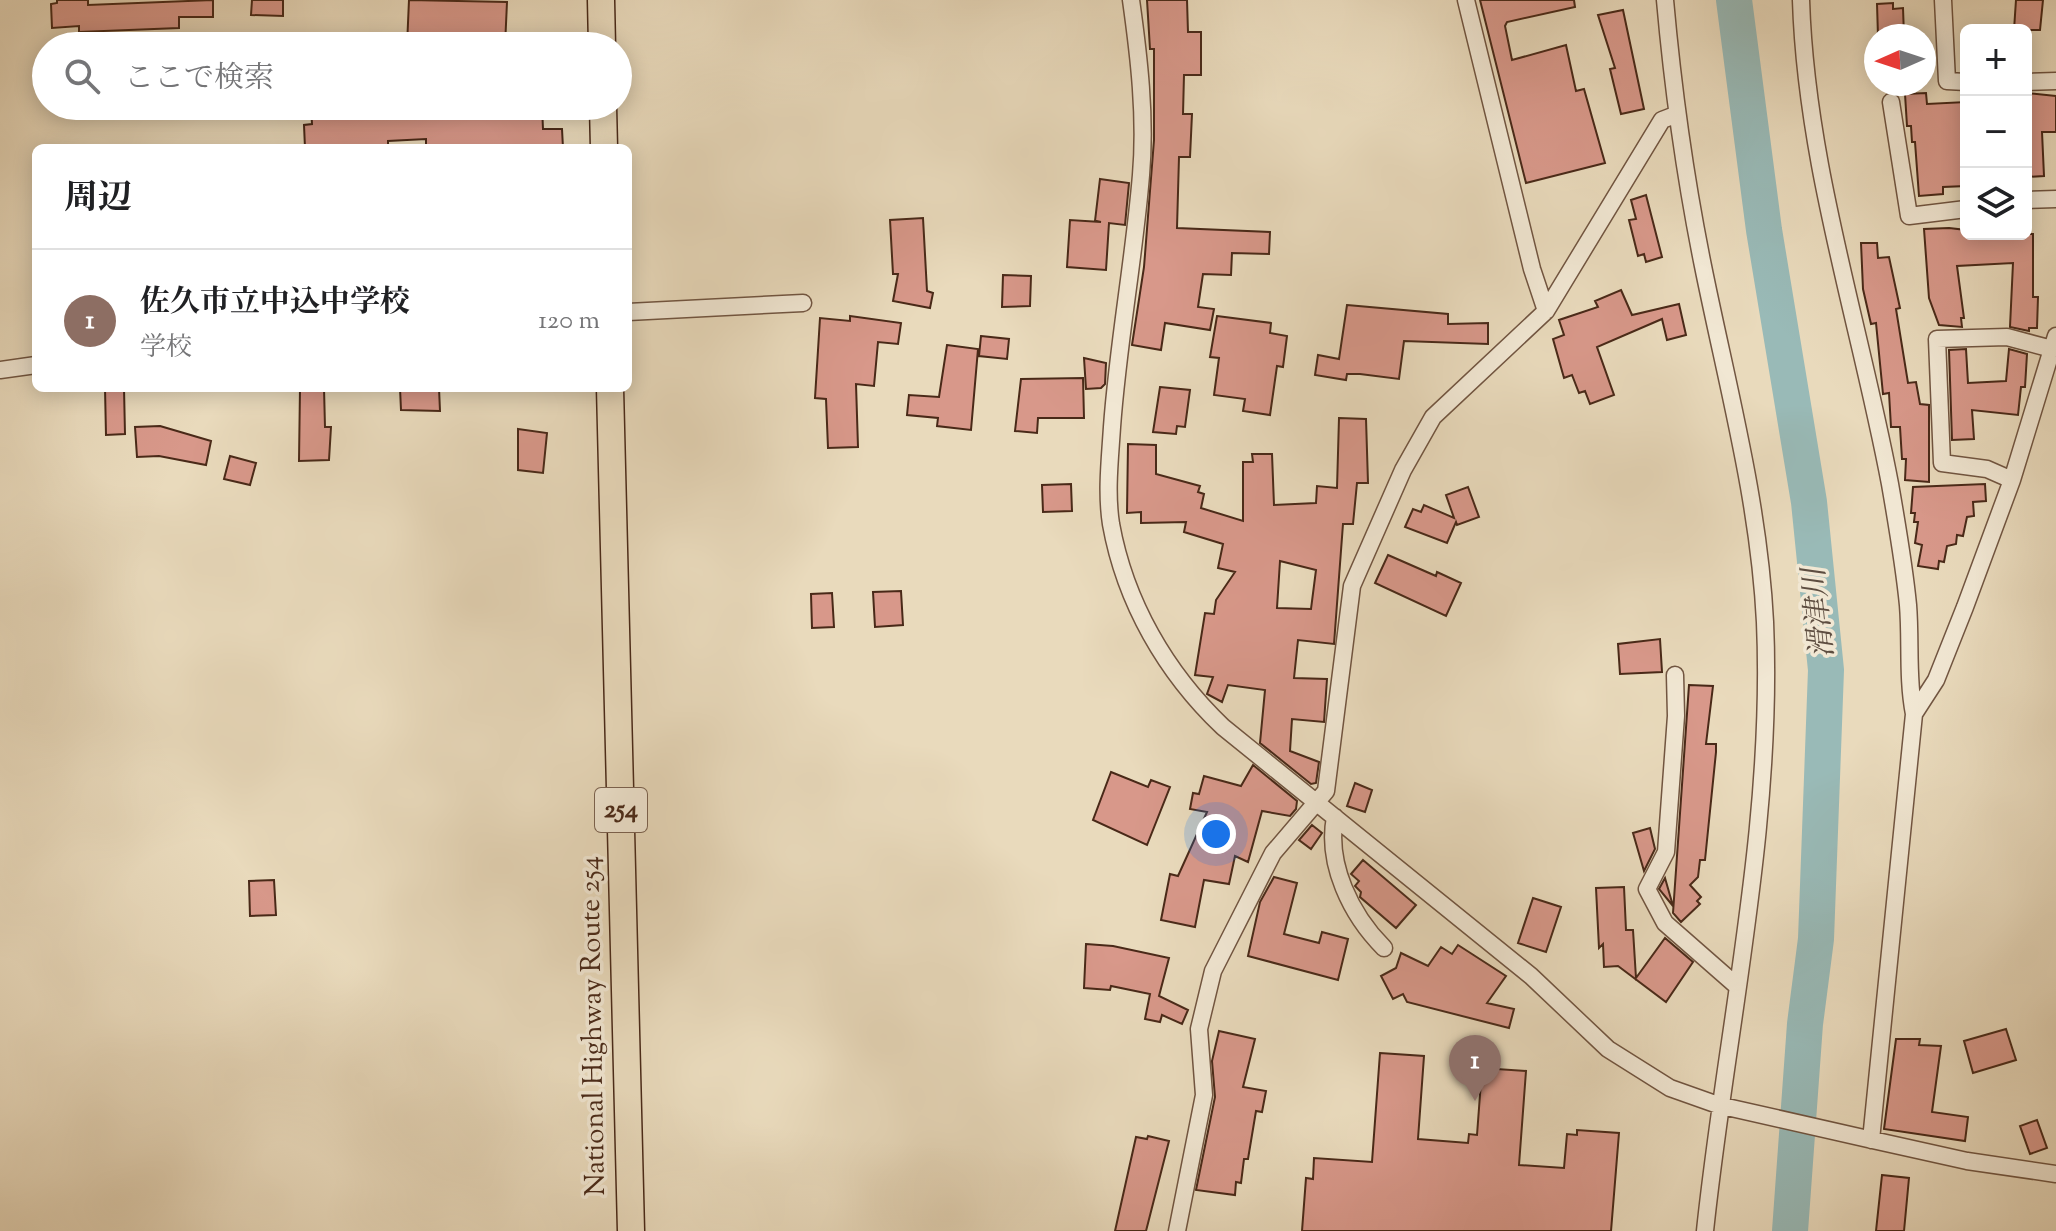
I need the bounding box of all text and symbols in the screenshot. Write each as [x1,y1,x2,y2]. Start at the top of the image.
north arrow [1864,24,1936,96]
map controls [1960,24,2032,240]
button: + [1960,24,2032,96]
search box [32,32,632,120]
icon: search [60,54,104,98]
text: ここで検索 [124,58,274,101]
button: − [1960,96,2032,168]
button: layers [1960,168,2032,240]
text: 周辺 [64,175,132,224]
text: 佐久市立中込中学校 [140,282,410,325]
text: 1 [86,303,94,340]
text: 120 m [538,303,600,340]
text: 学校 [140,330,192,367]
water label: 滑津川 [1794,563,1846,660]
road number: 254 [595,788,647,832]
your location [1196,814,1236,854]
street label: National Highway Route 254 [571,856,617,1196]
pin: 1 [1449,1035,1501,1101]

